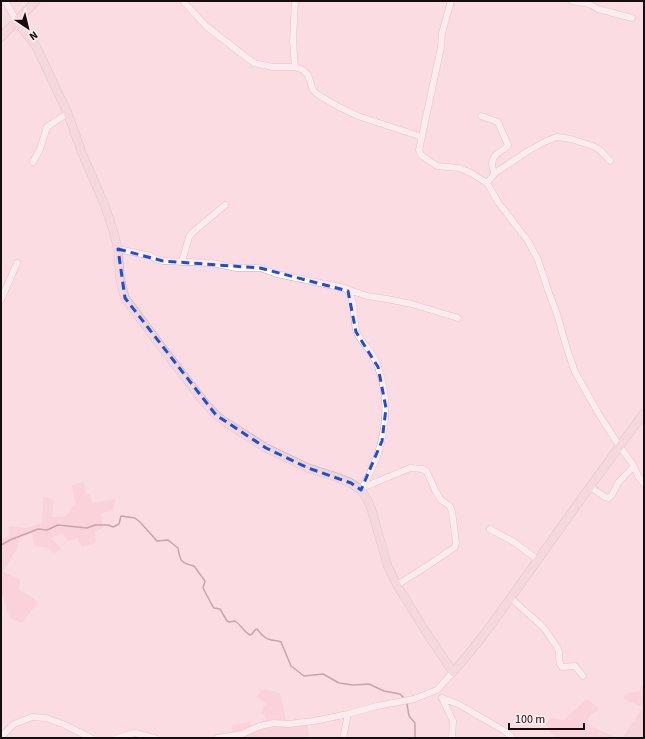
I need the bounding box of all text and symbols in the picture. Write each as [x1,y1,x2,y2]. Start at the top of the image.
north arrow [8,8,48,48]
text: N [26,28,41,44]
scale bar [509,705,584,731]
text: 100 m [515,711,545,728]

